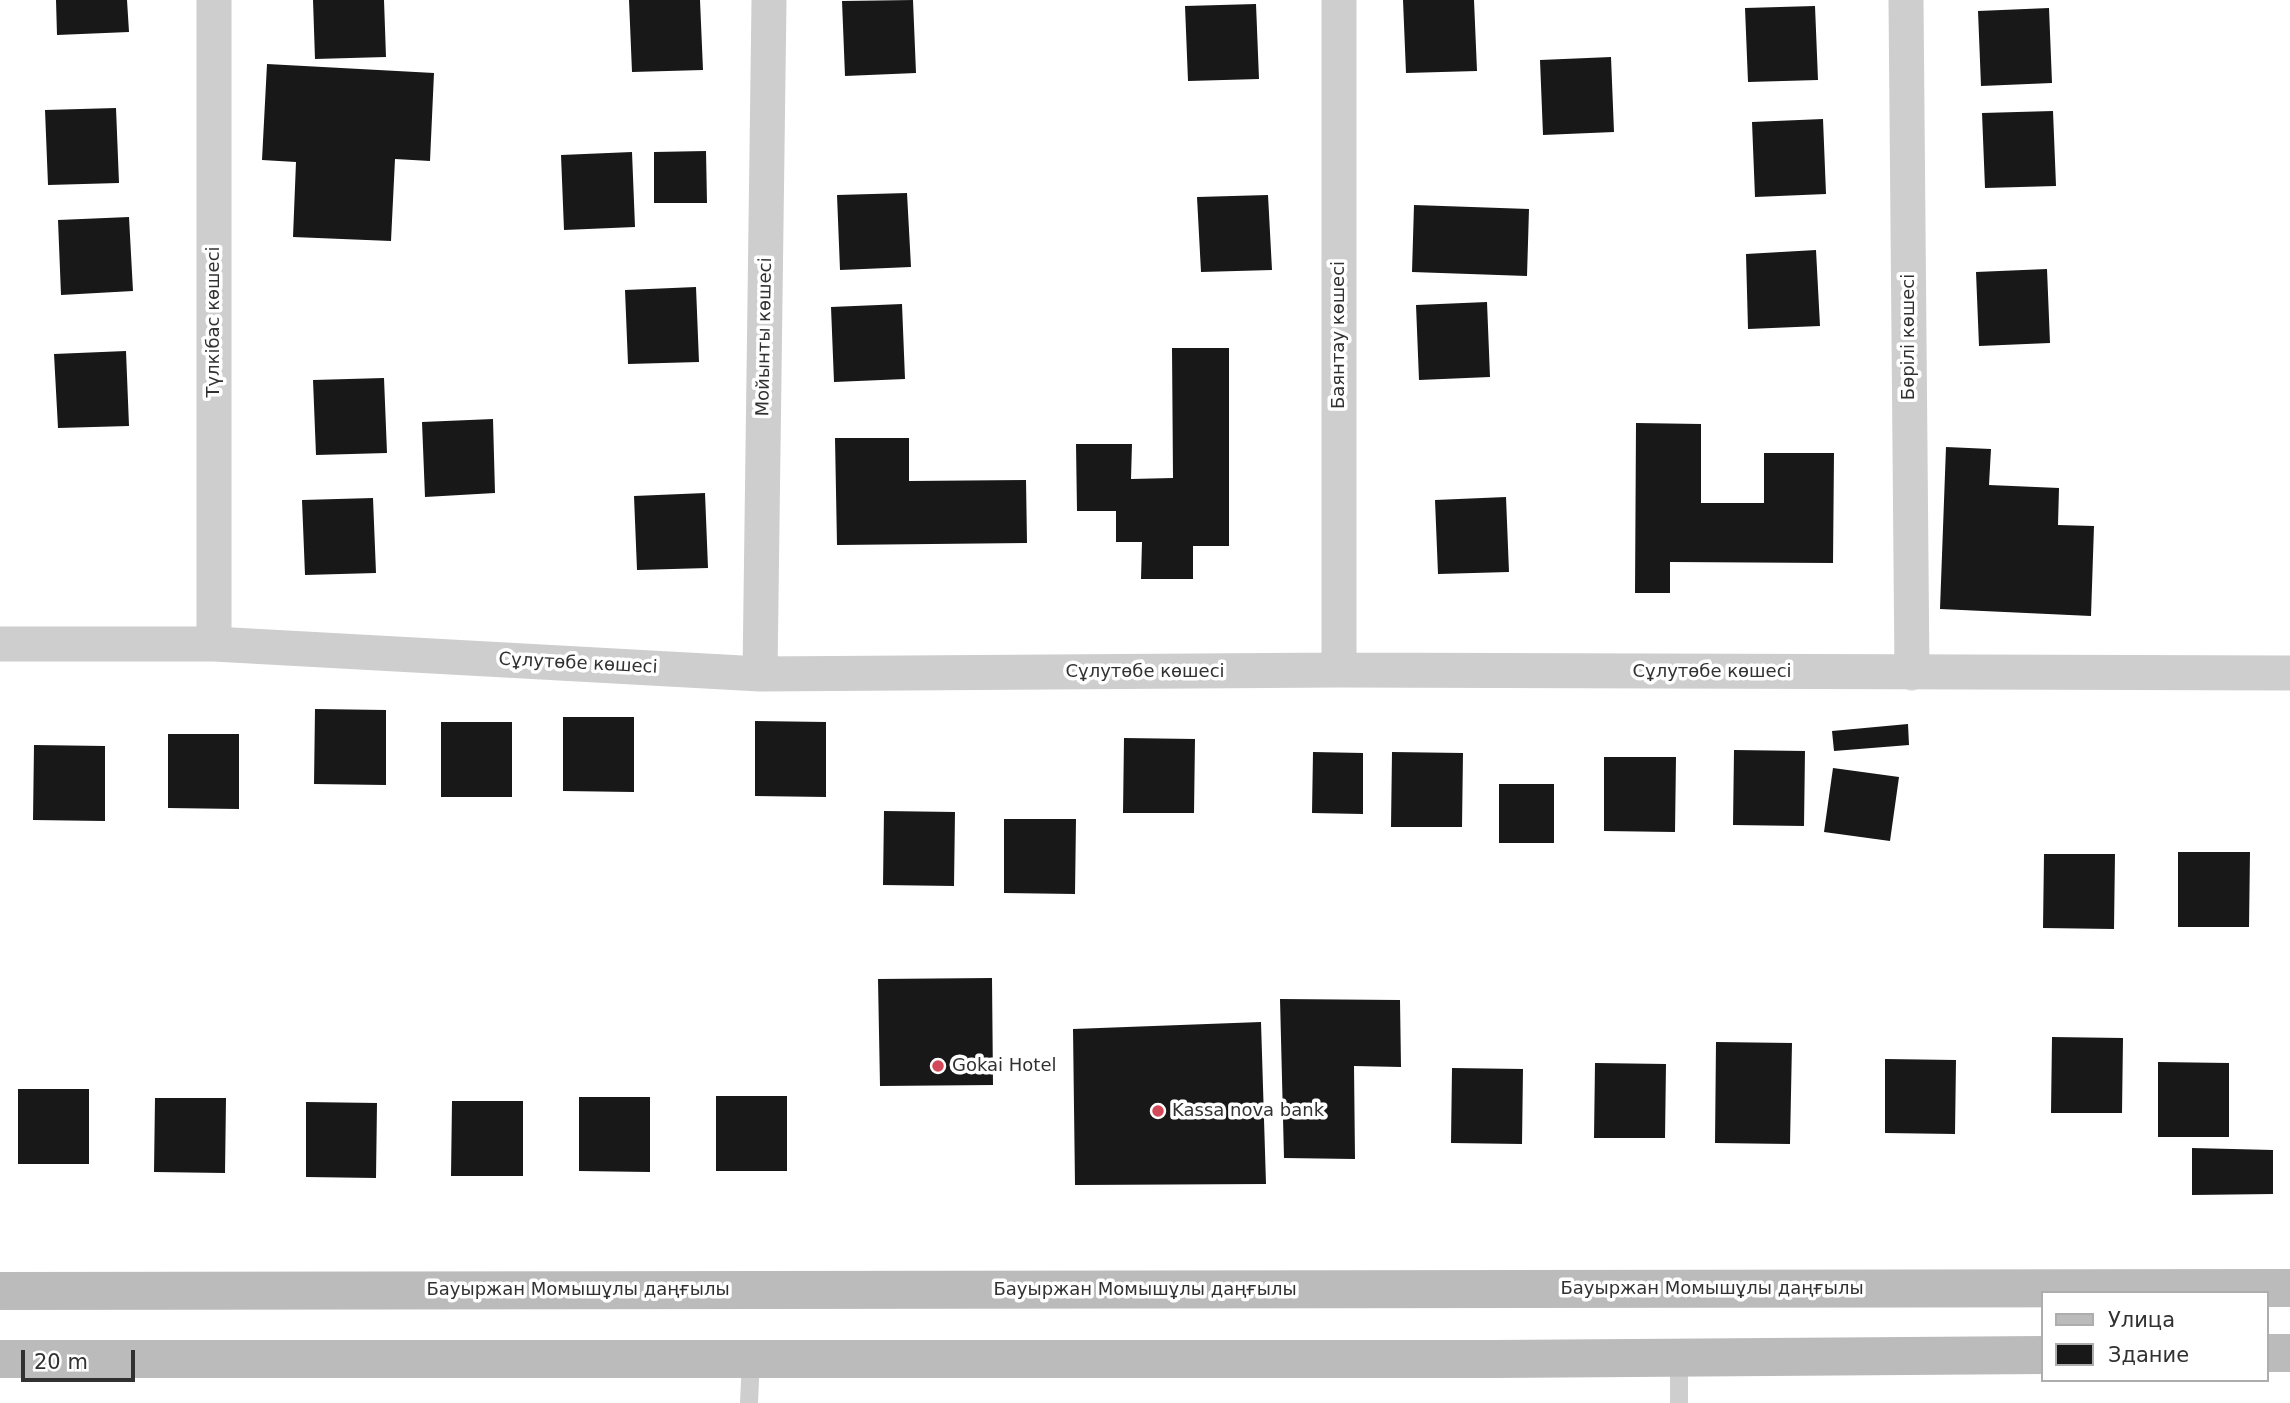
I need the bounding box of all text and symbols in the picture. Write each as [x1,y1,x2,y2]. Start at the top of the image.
street label: Түлкібас көшесі [203,246,225,398]
street label: Мойынты көшесі [753,257,777,417]
street label: Баянтау көшесі [1328,261,1350,409]
street label: Бөрілі көшесі [1898,274,1920,400]
street label: Сұлутөбе көшесі [498,649,658,679]
street label: Сұлутөбе көшесі [1065,661,1225,683]
street label: Сұлутөбе көшесі [1632,661,1792,683]
place label: Gokai Hotel [952,1055,1057,1077]
marker: Gokai Hotel [930,1058,946,1074]
place label: Kassa nova bank [1172,1100,1324,1122]
marker: Kassa nova bank [1150,1103,1166,1119]
street label: Бауыржан Момышұлы даңғылы [1560,1278,1864,1300]
street label: Бауыржан Момышұлы даңғылы [426,1279,730,1301]
street label: Бауыржан Момышұлы даңғылы [993,1279,1297,1301]
legend [2042,1291,2269,1382]
text: Улица [2108,1308,2175,1332]
scale bar [24,1336,138,1380]
text: Здание [2108,1343,2189,1367]
text: 20 m [34,1350,88,1374]

